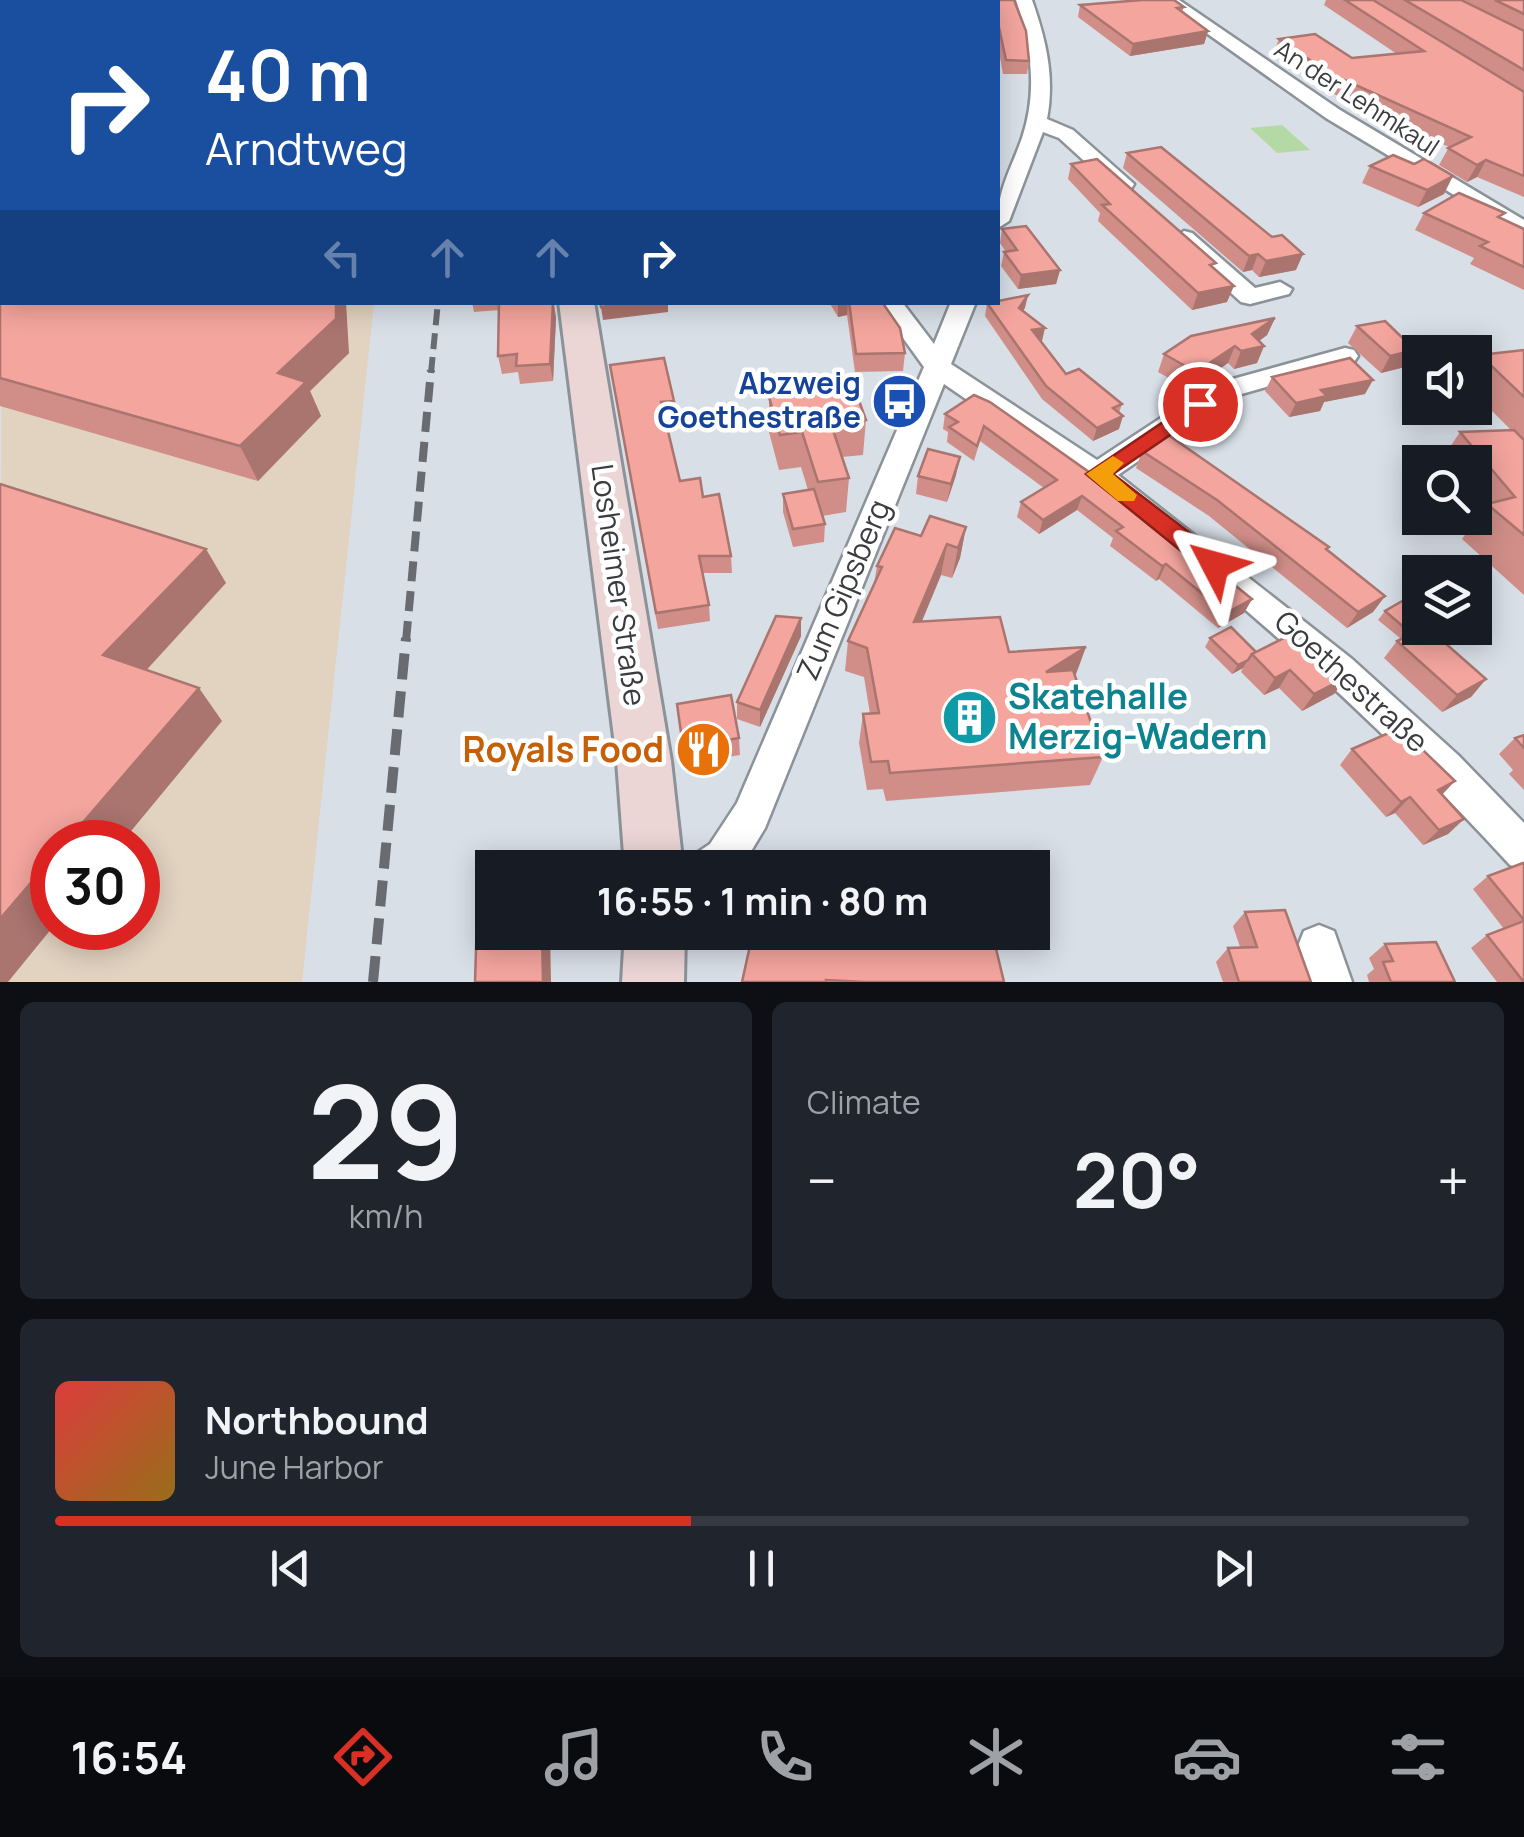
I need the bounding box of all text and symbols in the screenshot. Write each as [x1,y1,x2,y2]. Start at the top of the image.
text: 40 m [205,26,371,122]
street label: An der Lehmkaul [1268,31,1446,164]
icon: right [40,40,170,170]
text: Arndtweg [205,117,408,179]
icon: left [315,230,370,285]
icon: ahead [420,230,475,285]
icon: ahead [525,230,580,285]
icon: right [630,230,685,285]
map controls [1402,335,1492,645]
button: sound [1402,335,1492,425]
place label: Abzweig Goethestraße [657,362,861,437]
pin [1158,362,1243,447]
bus stop icon: Abzweig Goethestraße [870,371,930,431]
icon: arrive [1173,377,1228,432]
button: search [1402,445,1492,535]
street label: Losheimer Straße [582,461,657,708]
street label: Zum Gipsberg [786,493,899,686]
position arrow [1163,513,1267,617]
button: layers [1402,555,1492,645]
street label: Goethestraße [1266,601,1438,761]
place label: Skatehalle Merzig-Wadern [1008,672,1267,760]
building icon: Skatehalle Merzig-Wadern [939,687,999,747]
restaurant icon: Royals Food [673,720,733,780]
place label: Royals Food [463,725,664,773]
speed limit sign: 30 [30,820,160,950]
text: 16:55 · 1 min · 80 m [597,874,928,926]
text: 29 [307,1040,465,1218]
text: Climate [807,1080,921,1124]
text: 20° [1073,1128,1201,1231]
text: − [807,1142,837,1218]
text: + [1437,1142,1469,1218]
text: km/h [349,1194,423,1238]
text: Northbound [205,1393,429,1445]
text: June Harbor [205,1445,383,1489]
icon: previous [263,1541,318,1596]
icon: pause [734,1541,789,1596]
icon: next [1206,1541,1261,1596]
icon: directions [328,1722,398,1792]
icon: music [539,1722,609,1792]
icon: phone [750,1722,820,1792]
icon: climate [961,1722,1031,1792]
icon: car [1172,1722,1242,1792]
icon: filters [1383,1722,1453,1792]
text: 16:54 [71,1726,187,1788]

